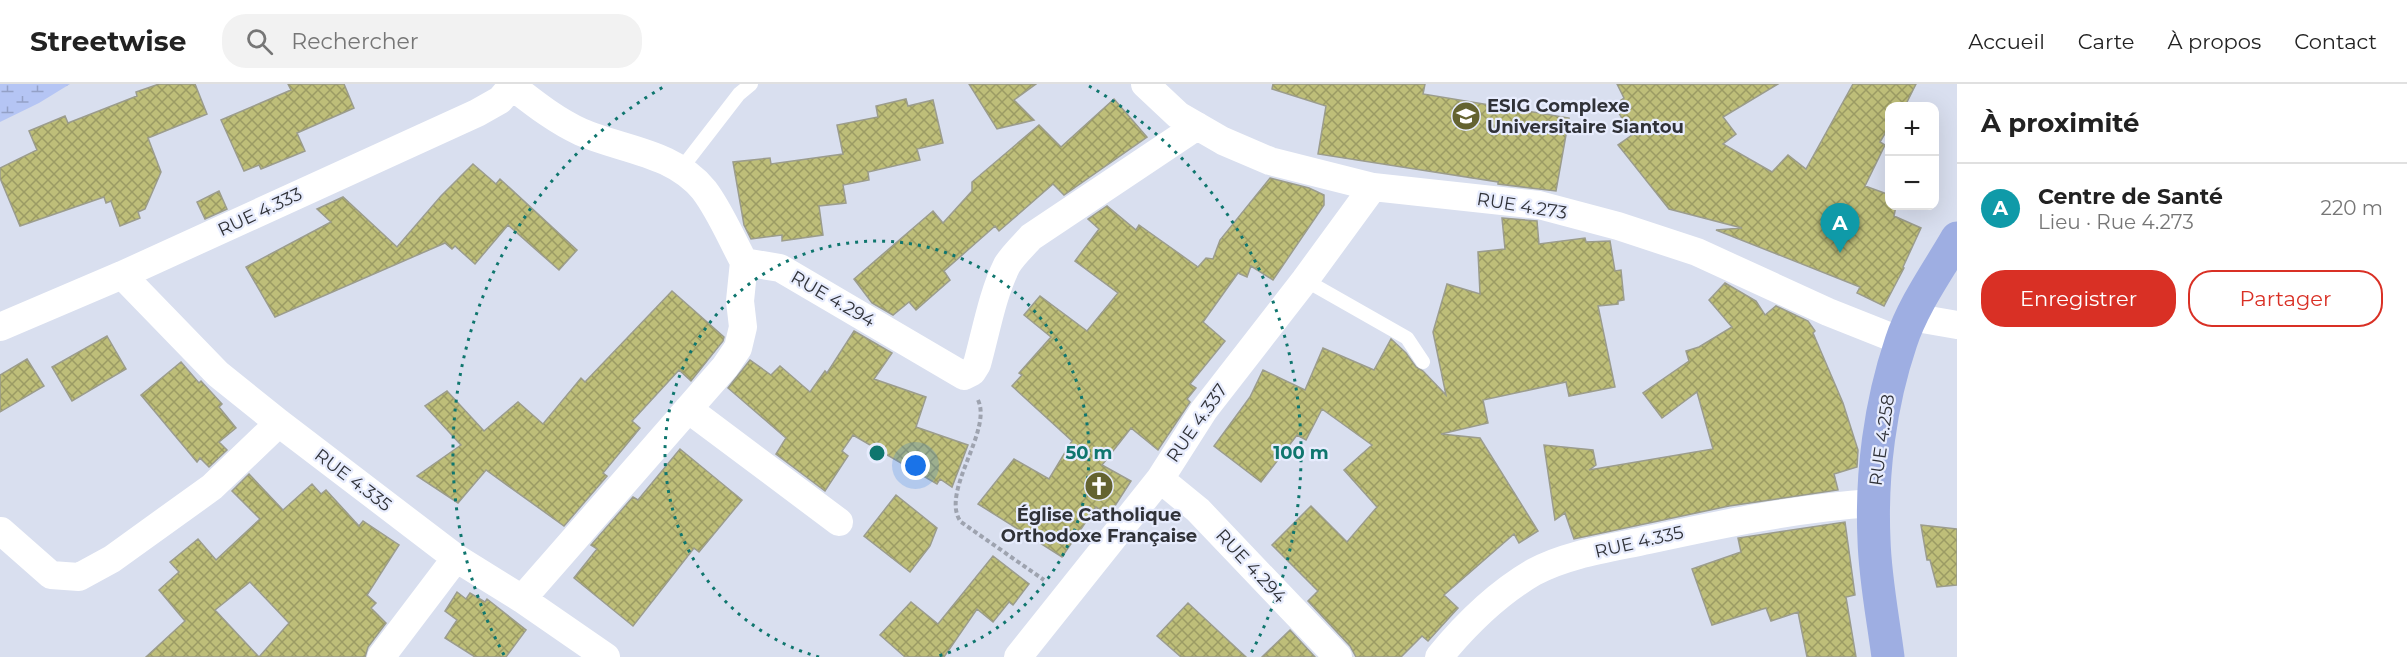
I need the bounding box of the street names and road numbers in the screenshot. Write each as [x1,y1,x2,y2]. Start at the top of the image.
street label: RUE 4.333 [214,183,306,241]
street label: RUE 4.273 [1475,188,1569,224]
street label: RUE 4.294 [787,266,879,332]
street label: RUE 4.337 [1162,379,1232,467]
street label: RUE 4.258 [1865,393,1899,487]
street label: RUE 4.335 [310,444,396,516]
street label: RUE 4.335 [1592,521,1686,563]
street label: RUE 4.294 [1211,524,1291,608]

